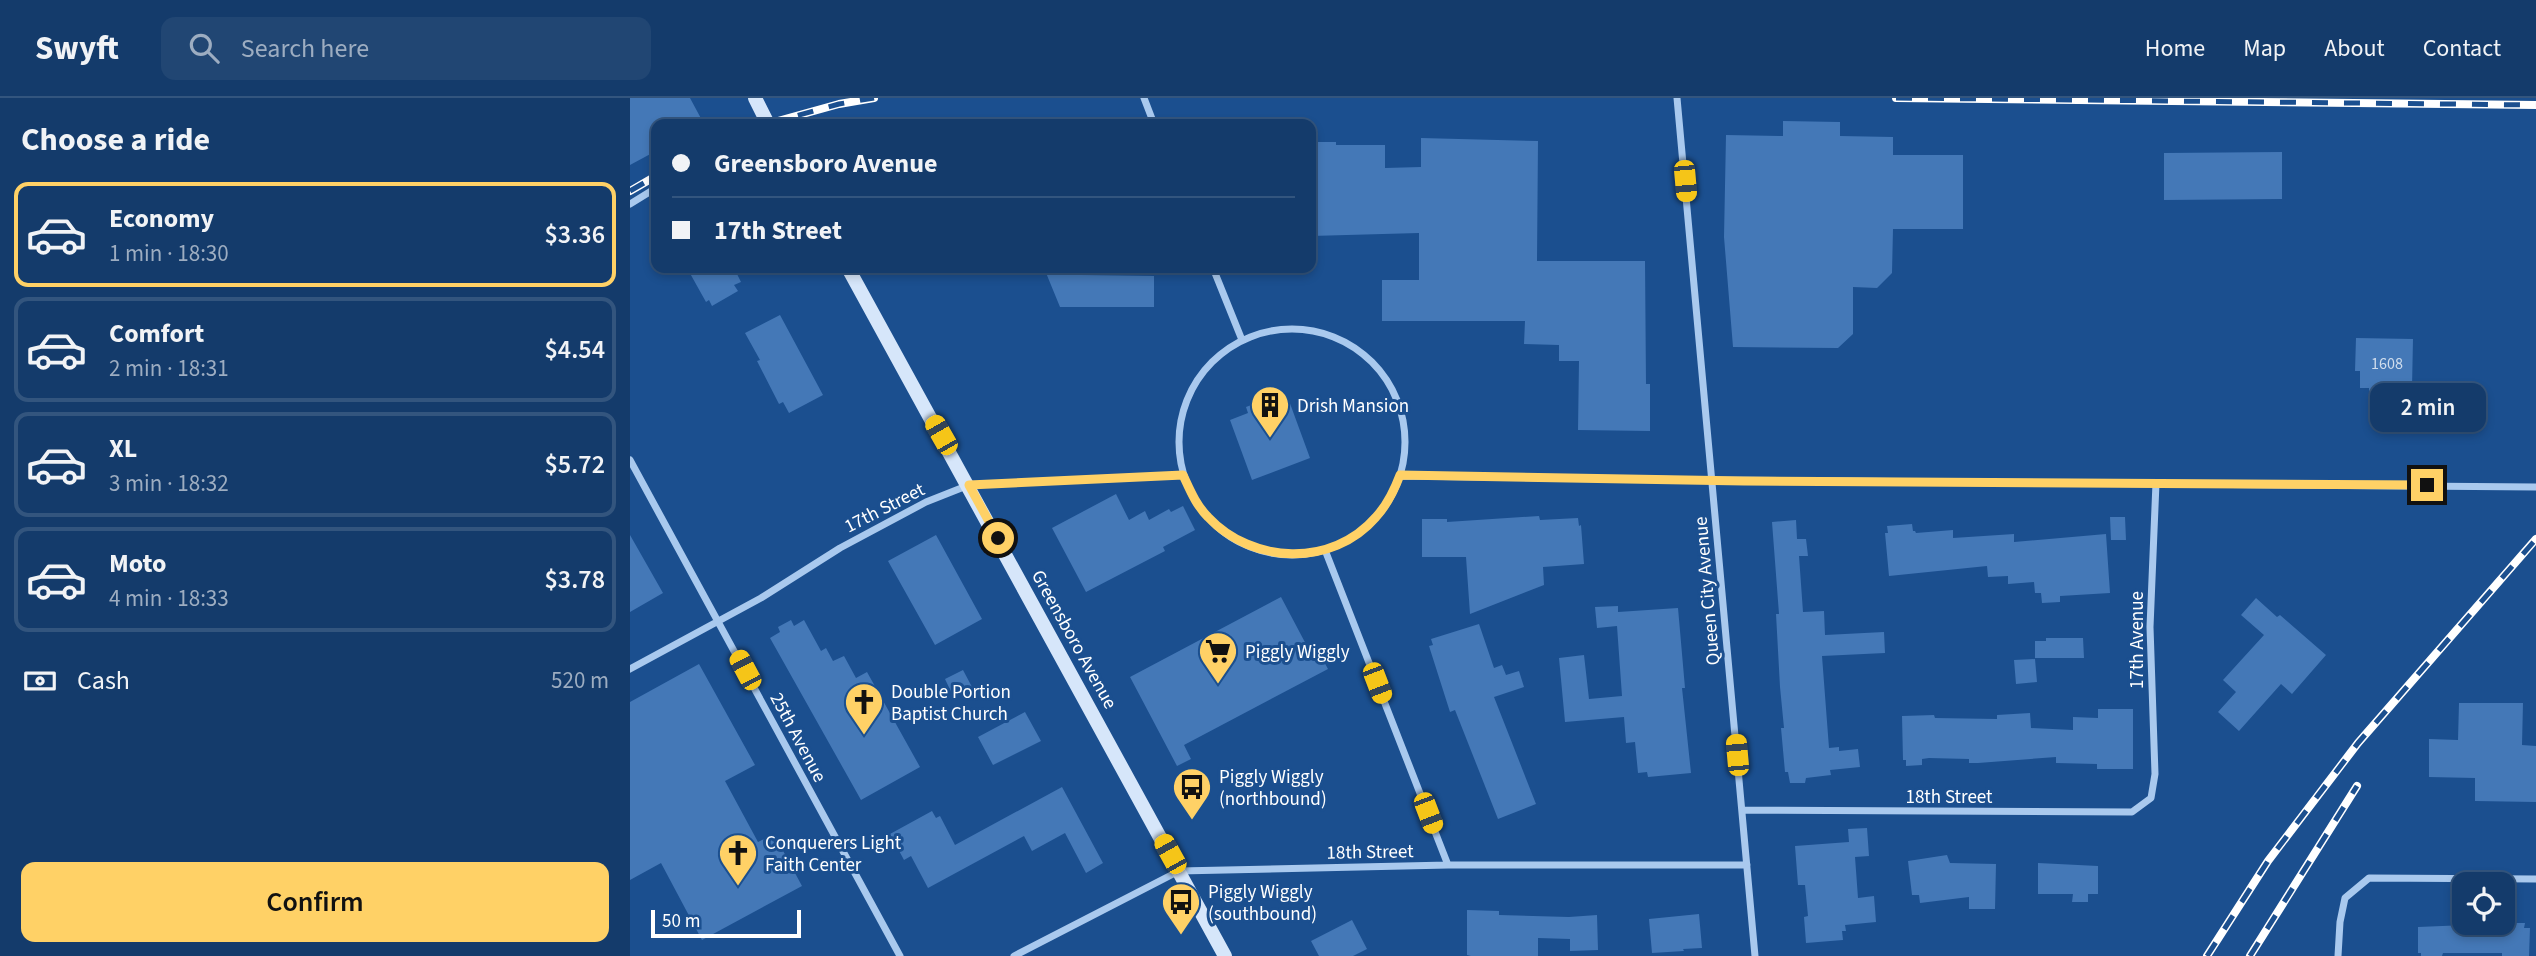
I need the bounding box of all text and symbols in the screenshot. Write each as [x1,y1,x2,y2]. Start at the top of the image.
search box [161,17,651,80]
text: Swyft [35,25,119,72]
icon: search [185,29,223,67]
text: Search here [241,30,369,67]
text: Home [2145,31,2205,66]
text: Map [2243,31,2286,66]
text: About [2324,31,2385,66]
text: Contact [2423,31,2501,66]
text: Choose a ride [21,117,210,163]
text: Greensboro Avenue [714,145,937,182]
car [1673,159,1698,203]
text: Economy [109,200,214,237]
icon: car [25,203,88,266]
text: 17th Street [714,212,842,249]
text: $3.36 [544,216,605,253]
text: 1 min · 18:30 [109,237,229,270]
text: Comfort [109,315,204,352]
icon: car [25,318,88,381]
text: $4.54 [544,331,605,368]
text: 2 min · 18:31 [109,352,229,385]
house number: 1608 [2371,353,2403,375]
building icon: Drish Mansion [1249,384,1291,439]
callout: 2 min [2369,384,2485,432]
text: 2 min [2401,391,2455,424]
place label: Drish Mansion [1297,393,1409,420]
car [922,412,961,458]
text: XL [109,430,137,467]
icon: car [25,433,88,496]
text: $5.72 [544,446,605,483]
text: 3 min · 18:32 [109,467,229,500]
route end [2411,469,2443,501]
street label: 17th Street [840,476,930,540]
street label: Queen City Avenue [1688,515,1727,666]
route start [982,522,1014,554]
text: Moto [109,545,166,582]
icon: car [25,548,88,611]
text: $3.78 [544,561,605,598]
street label: Greensboro Avenue [1024,565,1123,714]
text: 4 min · 18:33 [109,582,229,615]
street label: 17th Avenue [2124,591,2151,689]
supermarket icon: Piggly Wiggly [1197,630,1239,685]
place label: Piggly Wiggly [1245,639,1350,666]
car [726,647,765,693]
car [1360,660,1395,706]
icon: cash [21,662,59,700]
text: Cash [77,662,130,699]
text: 520 m [551,664,609,697]
place label: Double Portion Baptist Church [891,679,1011,728]
church icon: Double Portion Baptist Church [843,681,885,736]
street label: 25th Avenue [763,688,833,787]
car [1725,733,1750,777]
place label: Piggly Wiggly (northbound) [1219,764,1327,813]
bus stop icon: Piggly Wiggly (northbound) [1171,766,1213,821]
street label: 18th Street [1905,784,1993,811]
car [1411,790,1446,836]
place label: Conquerers Light Faith Center [765,830,902,879]
car [1151,831,1190,877]
church icon: Conquerers Light Faith Center [717,832,759,887]
street label: 18th Street [1326,838,1414,867]
button: Confirm [21,862,609,942]
map controls [2452,872,2515,935]
button: locate [2452,872,2515,935]
place label: Piggly Wiggly (southbound) [1208,879,1317,928]
bus stop icon: Piggly Wiggly (southbound) [1160,881,1202,936]
scale bar [651,907,802,939]
text: 50 m [662,908,700,935]

